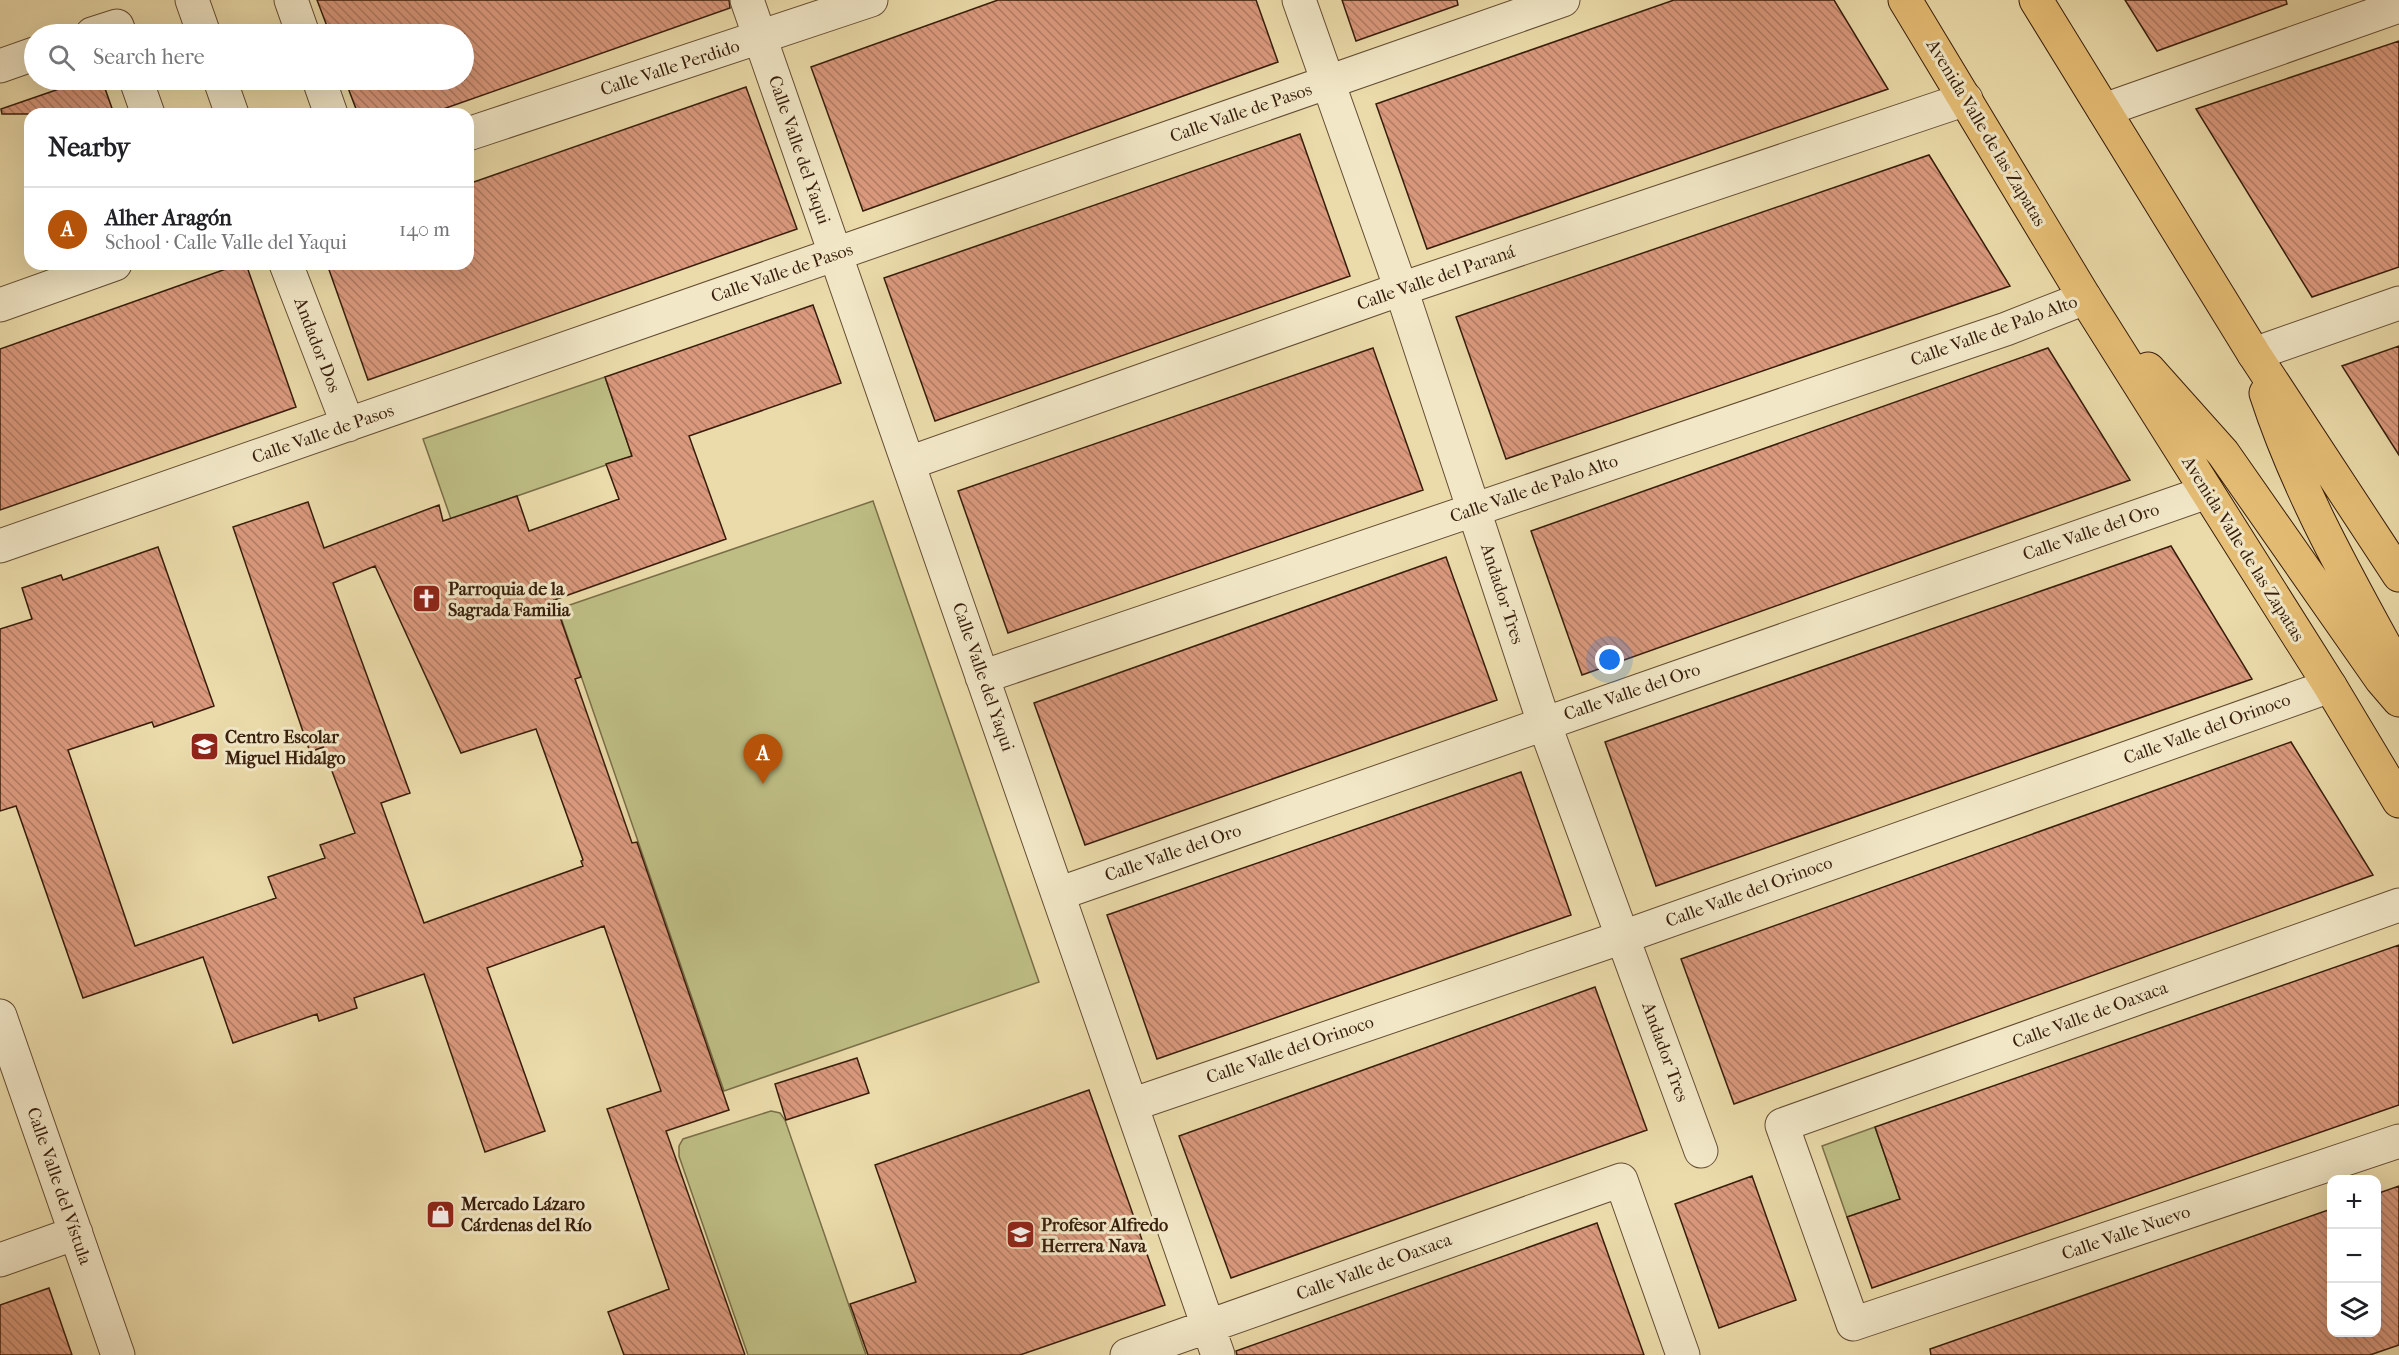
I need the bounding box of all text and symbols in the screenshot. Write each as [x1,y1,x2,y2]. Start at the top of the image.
search box [24,24,474,90]
street label: Avenida Valle de las Zapatas [1921,35,2050,231]
street label: Calle Valle Perdido [598,36,742,100]
icon: search [45,41,78,74]
text: Search here [93,44,205,70]
street label: Calle Valle del Yaqui [764,73,835,228]
street label: Calle Valle de Pasos [1167,79,1315,147]
text: Nearby [48,132,130,163]
text: Alher Aragón [105,205,232,231]
text: A [61,218,74,241]
text: 140 m [399,218,450,241]
text: School · Calle Valle del Yaqui [105,231,347,254]
street label: Calle Valle de Pasos [708,239,856,307]
street label: Calle Valle del Paraná [1354,241,1518,315]
street label: Calle Valle de Palo Alto [1908,291,2080,371]
street label: Andador Dos [289,294,345,396]
street label: Calle Valle de Pasos [249,400,397,468]
street label: Calle Valle de Palo Alto [1447,450,1621,528]
street label: Avenida Valle de las Zapatas [2177,452,2309,646]
street label: Calle Valle del Oro [2020,499,2162,565]
street label: Andador Tres [1476,540,1528,647]
place label: Parroquia de la Sagrada Familia [448,579,571,621]
church icon: Parroquia de la Sagrada Familia [411,583,443,615]
street label: Calle Valle del Yaqui [948,600,1019,755]
your location [1595,645,1624,674]
street label: Calle Valle del Oro [1561,659,1703,725]
street label: Calle Valle del Orinoco [2121,689,2293,769]
place label: Centro Escolar Miguel Hidalgo [224,727,346,769]
school or university icon: Centro Escolar Miguel Hidalgo [188,731,220,763]
pin: A [744,734,783,784]
street label: Calle Valle del Oro [1102,820,1244,886]
street label: Calle Valle del Orinoco [1663,852,1835,932]
street label: Calle Valle de Oaxaca [2010,977,2171,1053]
street label: Andador Tres [1637,998,1693,1105]
street label: Calle Valle del Orinoco [1203,1011,1377,1089]
street label: Calle Valle del Vístula [22,1104,96,1268]
map controls [2327,1175,2381,1337]
button: + [2327,1175,2381,1229]
place label: Mercado Lázaro Cárdenas del Río [460,1194,592,1236]
shop icon: Mercado Lázaro Cárdenas del Río [424,1198,456,1230]
street label: Calle Valle Nuevo [2059,1201,2193,1265]
place label: Profesor Alfredo Herrera Nava [1041,1215,1168,1257]
school or university icon: Profesor Alfredo Herrera Nava [1004,1219,1036,1251]
street label: Calle Valle de Oaxaca [1294,1229,1455,1305]
button: − [2327,1229,2381,1283]
button: layers [2327,1283,2381,1337]

